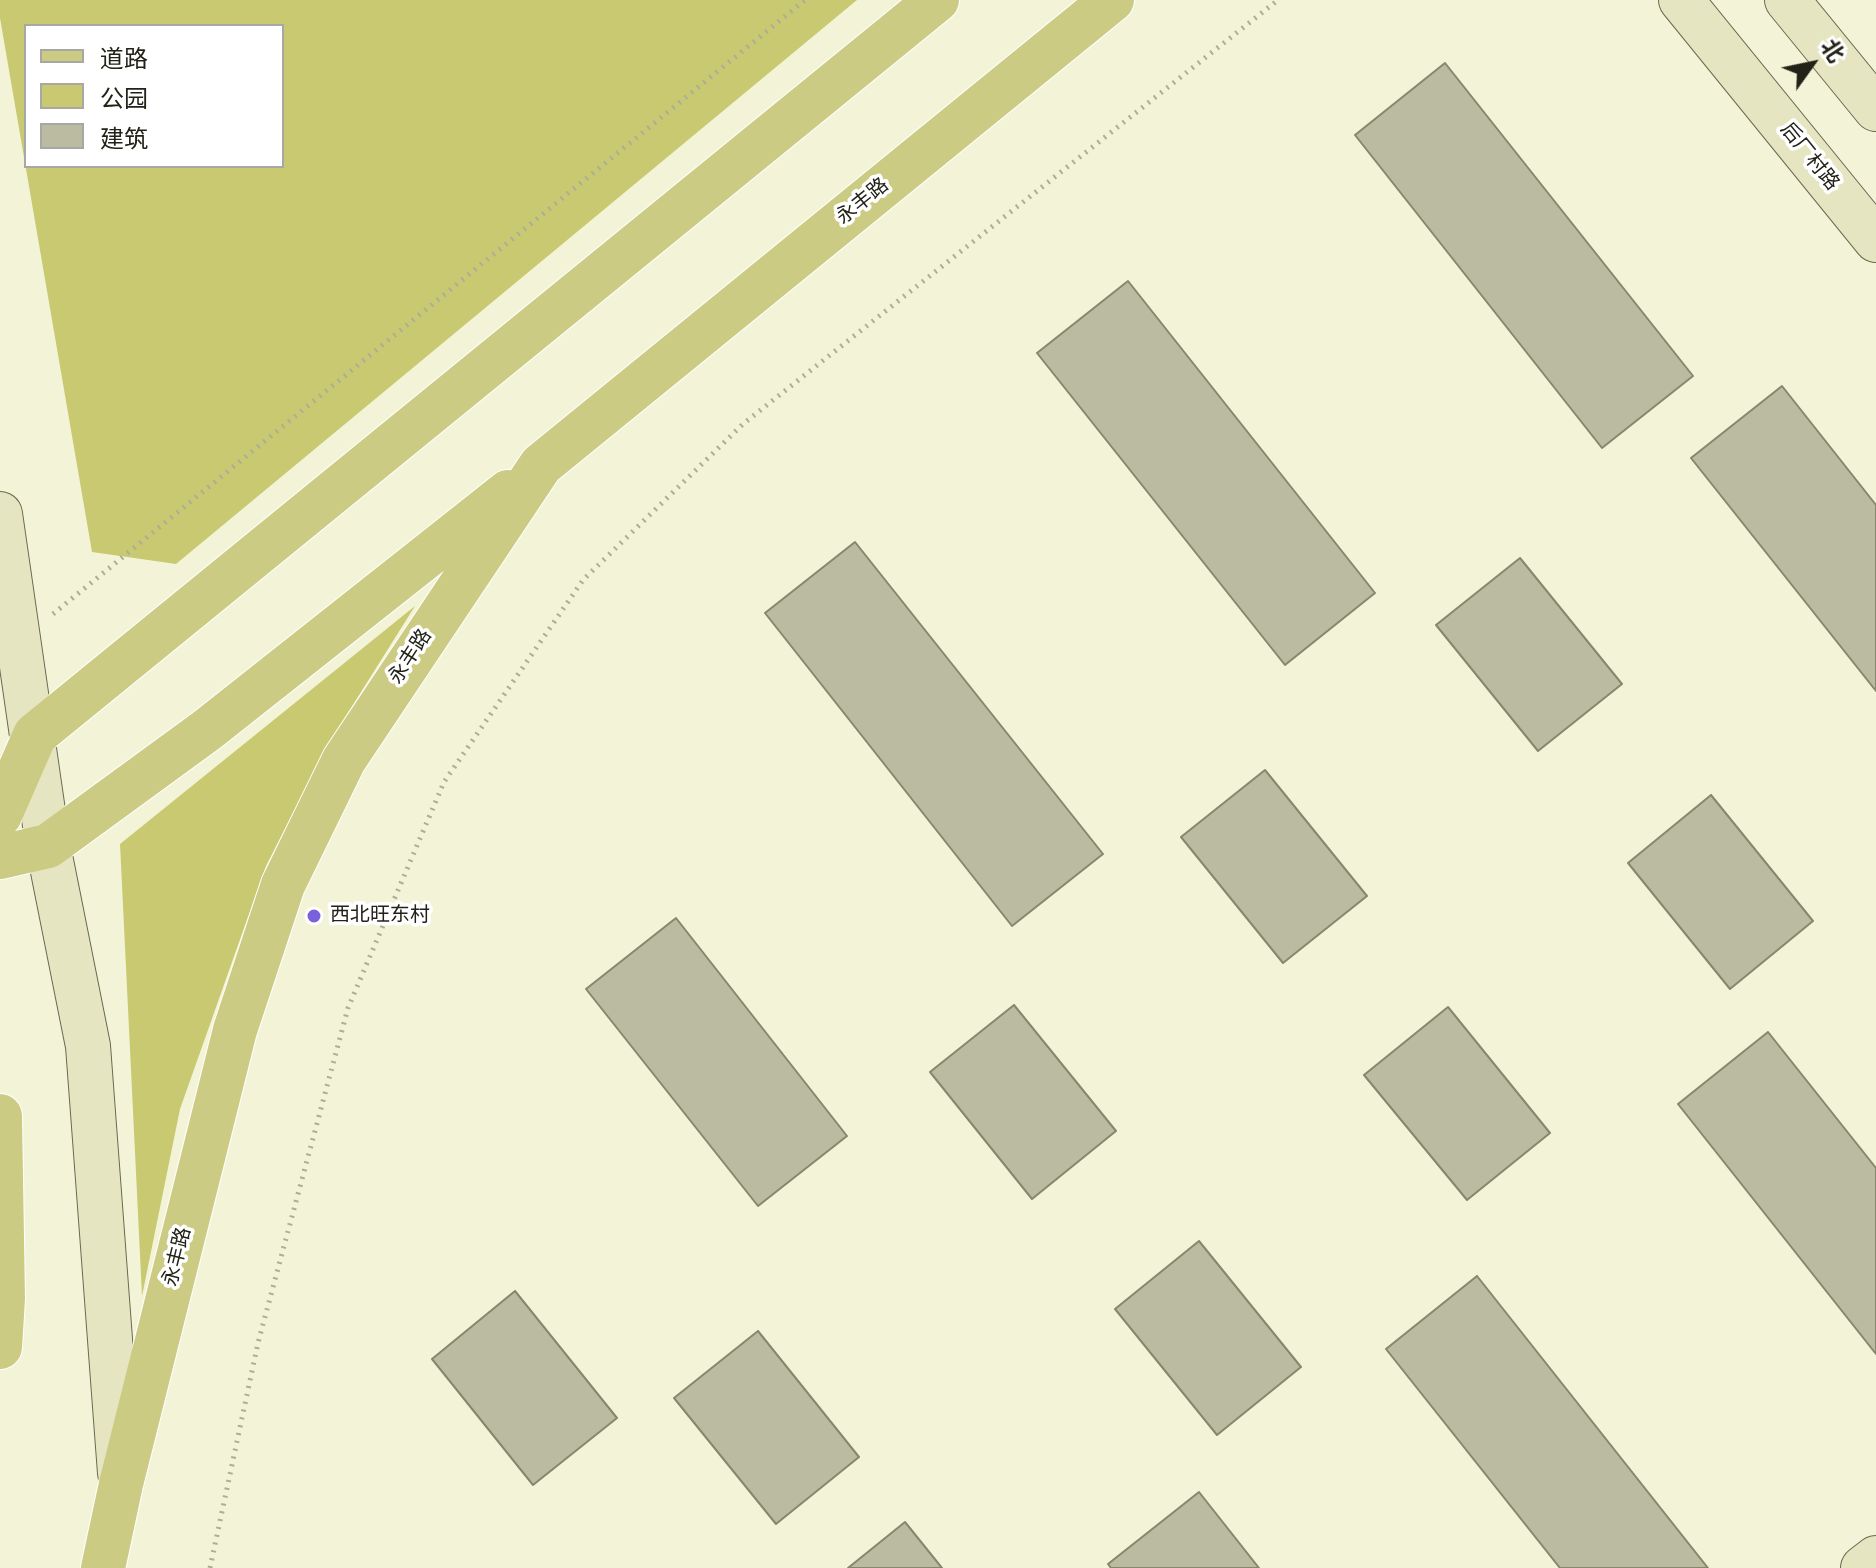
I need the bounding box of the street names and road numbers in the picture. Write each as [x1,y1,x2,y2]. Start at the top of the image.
street label: 后厂村路 [1775,118,1843,196]
street label: 永丰路 [832,174,894,230]
street label: 永丰路 [385,625,437,689]
street label: 永丰路 [159,1225,197,1289]

